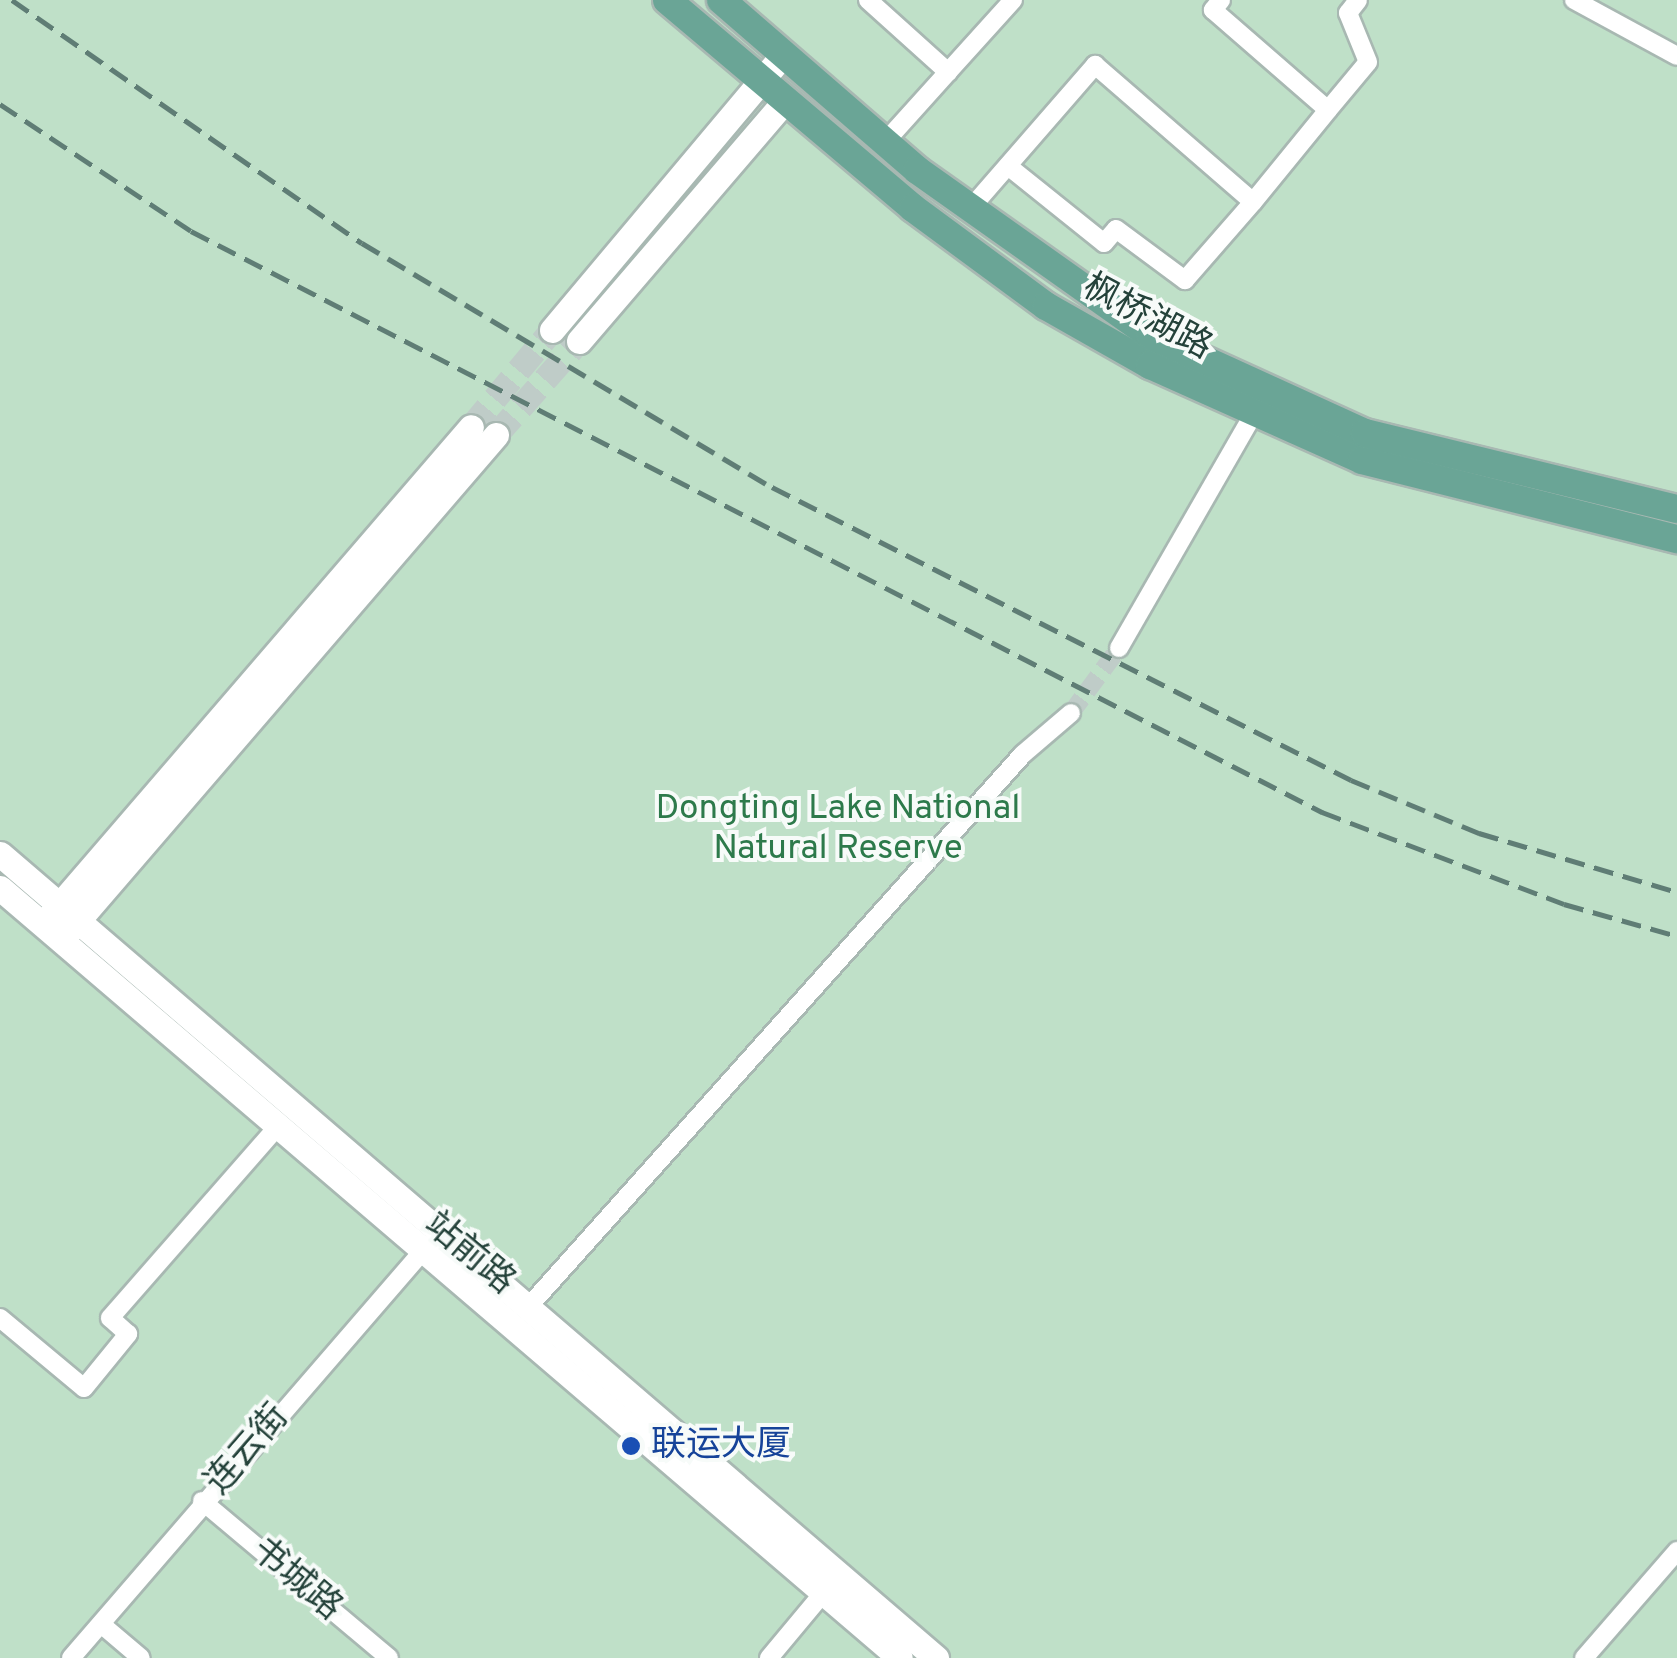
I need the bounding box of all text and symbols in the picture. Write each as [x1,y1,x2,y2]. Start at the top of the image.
street label: 枫桥湖路 [1075,267,1219,369]
park label: Dongting Lake National Natural Reserve [656,788,1020,870]
street label: 站前路 [415,1204,523,1304]
street label: 连云街 [198,1397,298,1503]
place label: 联运大厦 [651,1425,791,1467]
marker: 联运大厦 [620,1435,642,1457]
street label: 书城路 [242,1530,350,1630]

